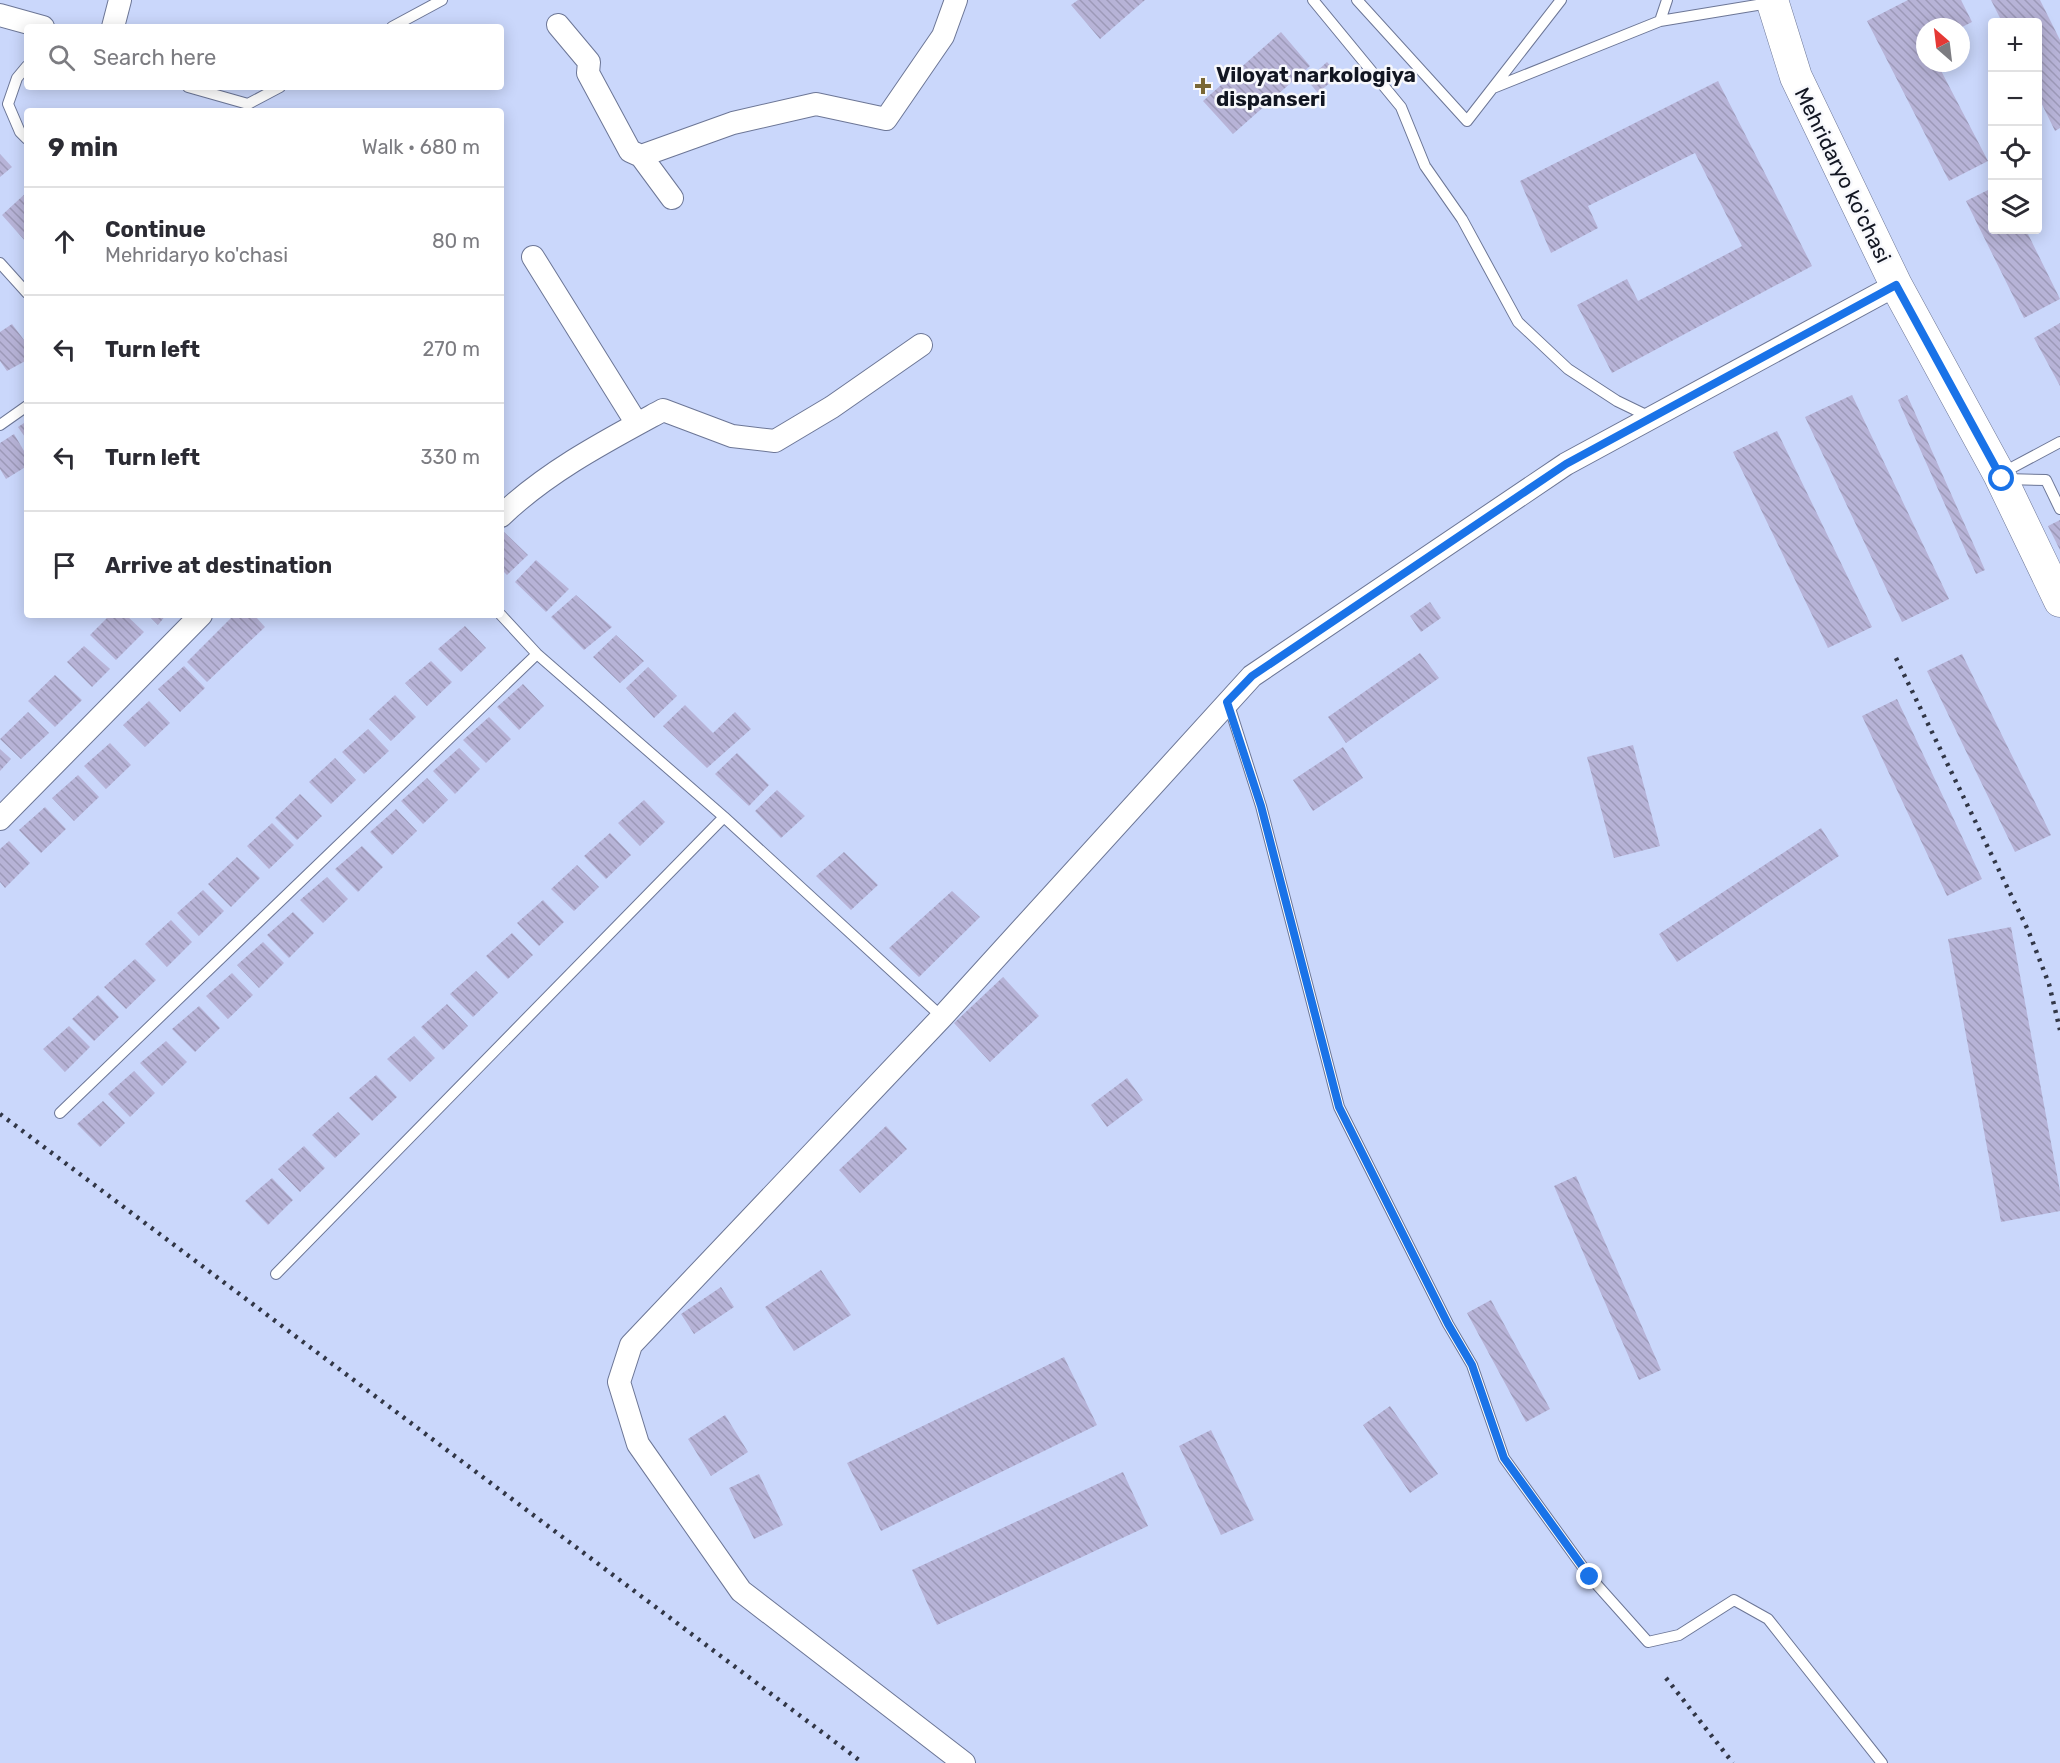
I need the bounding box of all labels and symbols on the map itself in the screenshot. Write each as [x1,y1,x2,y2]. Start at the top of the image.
north arrow [1916,18,1970,72]
place label: Viloyat narkologiya dispanseri [1216,62,1416,111]
marker: Viloyat narkologiya dispanseri [1194,77,1212,95]
street label: Мehridaryo ko'chasi [1790,83,1896,267]
route start [1988,465,2014,491]
route end [1576,1563,1602,1589]

